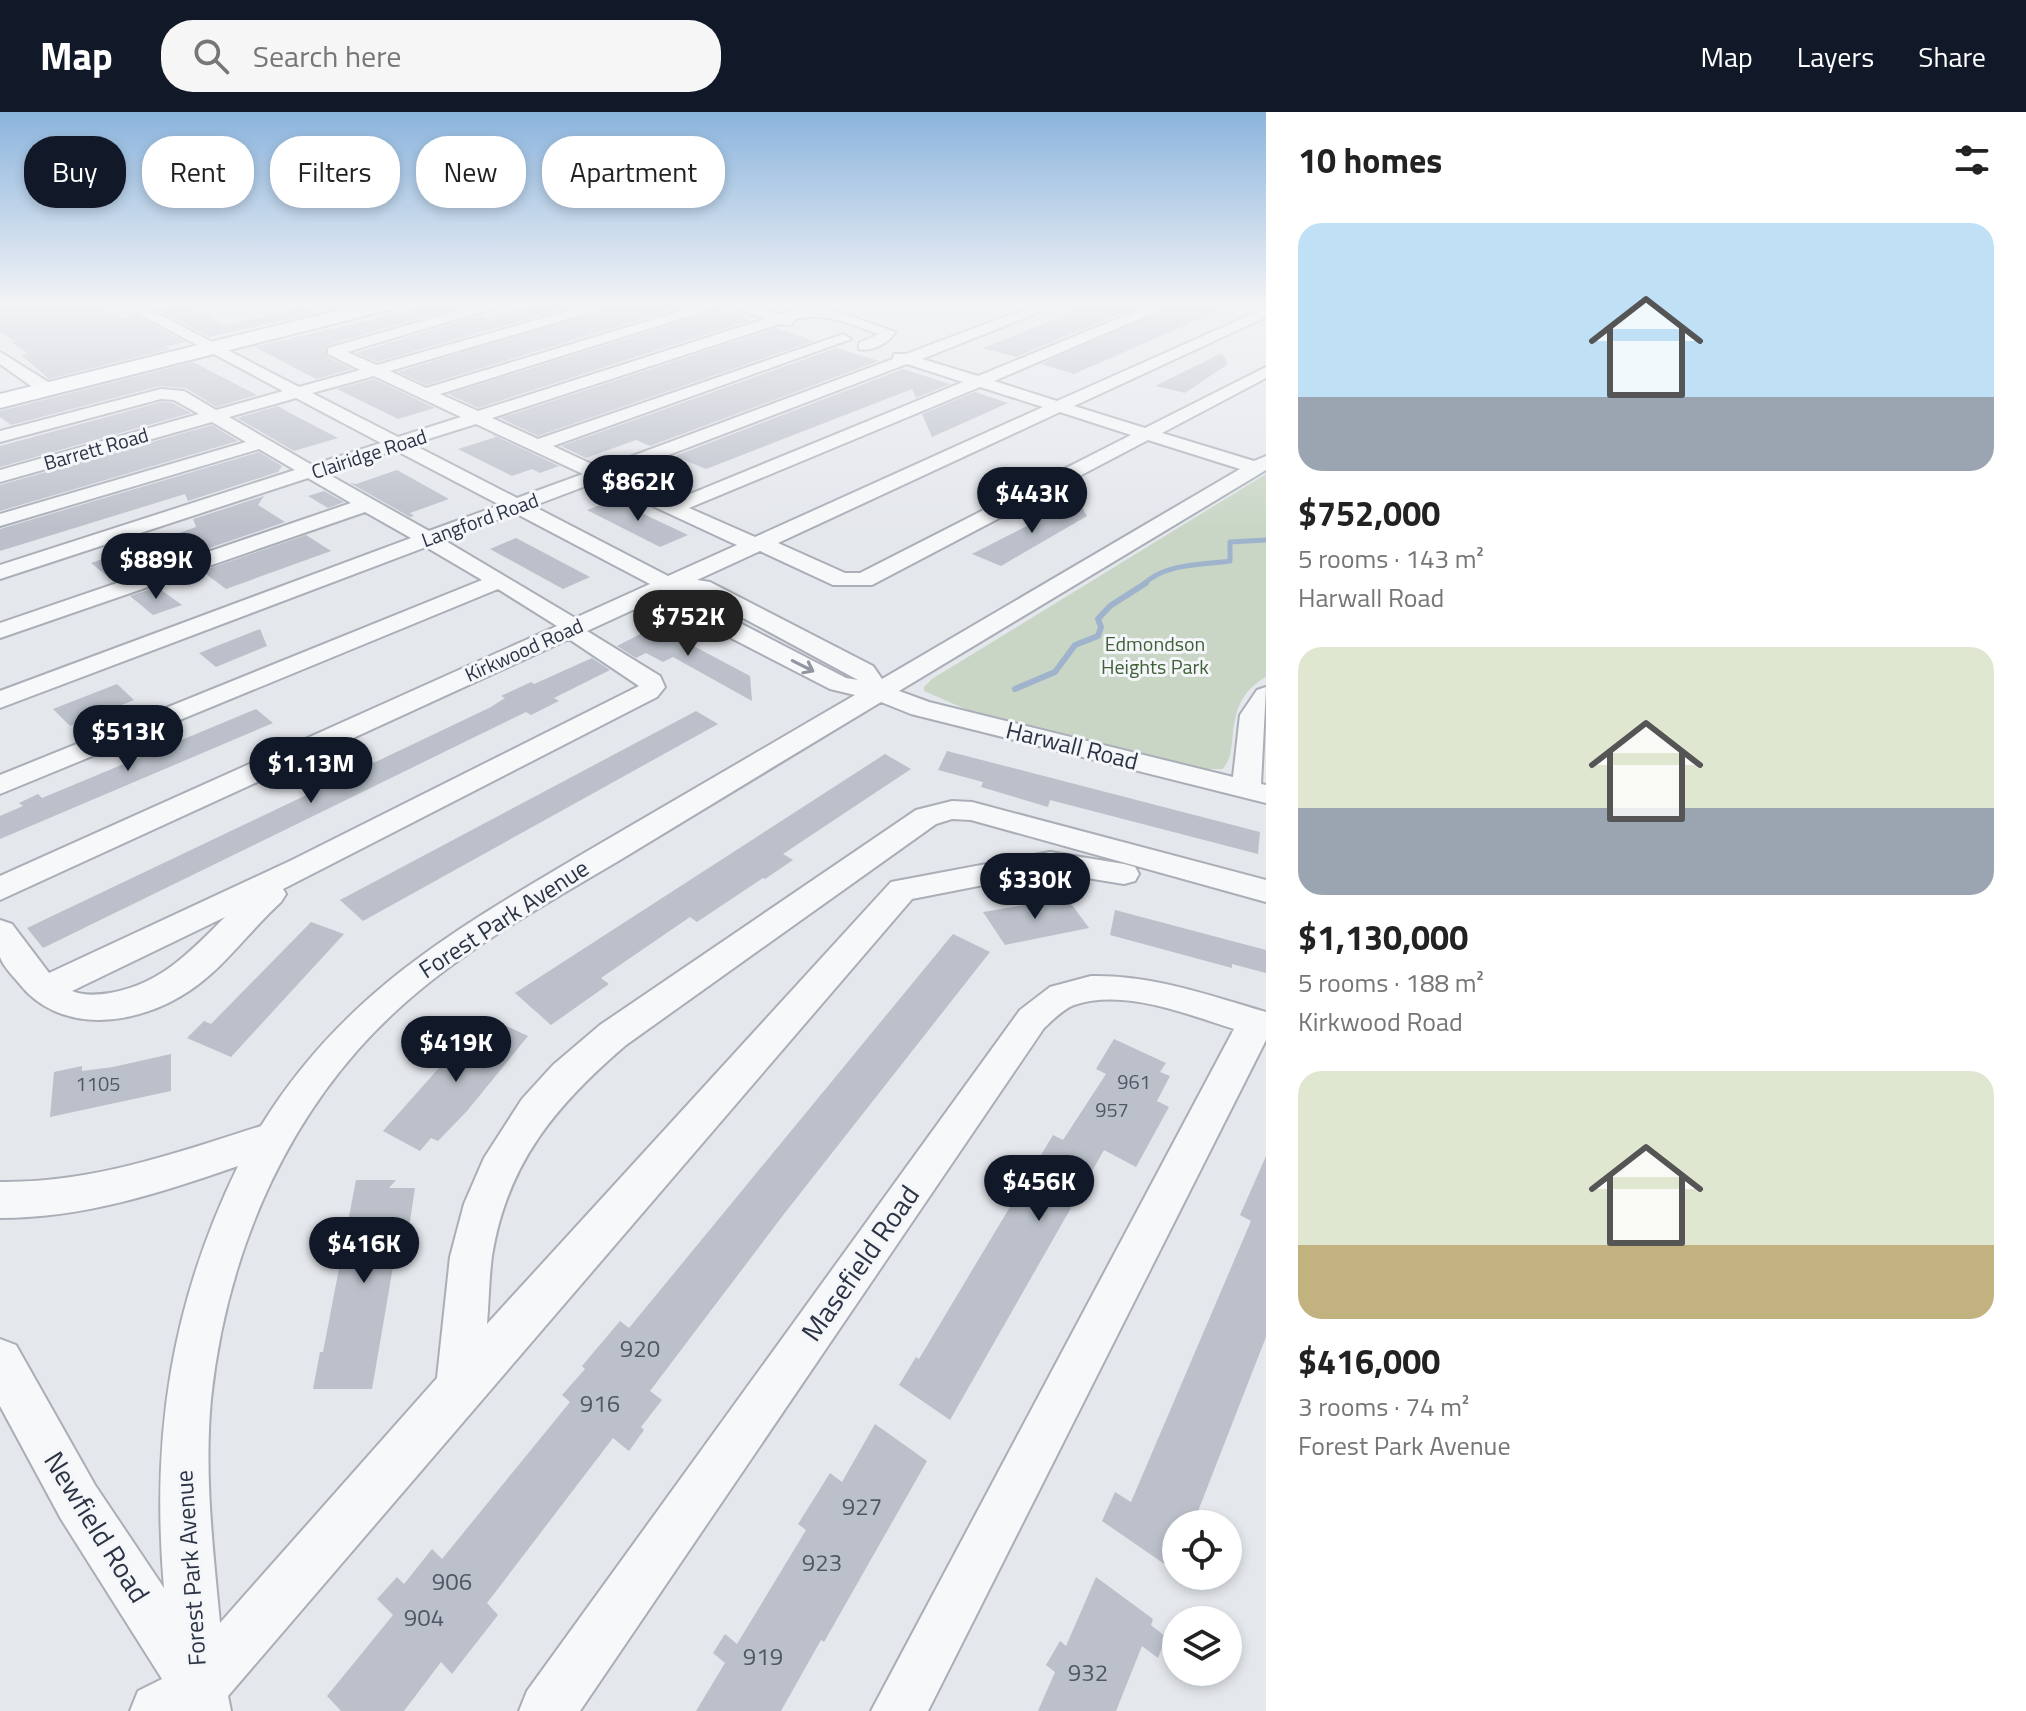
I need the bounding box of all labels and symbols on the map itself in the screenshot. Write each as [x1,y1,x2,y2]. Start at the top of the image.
street label: Barrett Road [40,419,152,478]
street label: Clairidge Road [307,420,431,487]
pin: $862K [582,455,694,523]
pin: $443K [976,467,1088,535]
street label: Langford Road [417,484,543,555]
pin: $889K [100,533,212,601]
pin: $752K [632,590,744,658]
street label: Kirkwood Road [460,610,588,689]
park label: Edmondson Heights Park [1101,628,1209,682]
one-way arrow [791,659,815,674]
pin: $513K [72,705,184,773]
street label: Harwall Road [1002,711,1142,779]
pin: $1.13M [246,737,376,805]
street label: Forest Park Avenue [411,850,596,987]
pin: $330K [979,853,1091,921]
pin: $419K [400,1016,512,1084]
house number: 961 [1117,1066,1151,1097]
house number: 1105 [76,1068,120,1099]
house number: 957 [1095,1094,1129,1125]
pin: $456K [983,1155,1095,1223]
street label: Masefield Road [790,1176,929,1350]
pin: $416K [308,1217,420,1285]
house number: 920 [620,1330,660,1366]
house number: 916 [580,1385,620,1421]
street label: Newfield Road [34,1443,161,1611]
street label: Forest Park Avenue [165,1469,215,1667]
house number: 927 [842,1488,882,1524]
house number: 923 [802,1544,842,1580]
house number: 906 [432,1563,472,1599]
house number: 904 [404,1599,444,1635]
house number: 919 [743,1638,783,1674]
house number: 932 [1068,1654,1108,1690]

